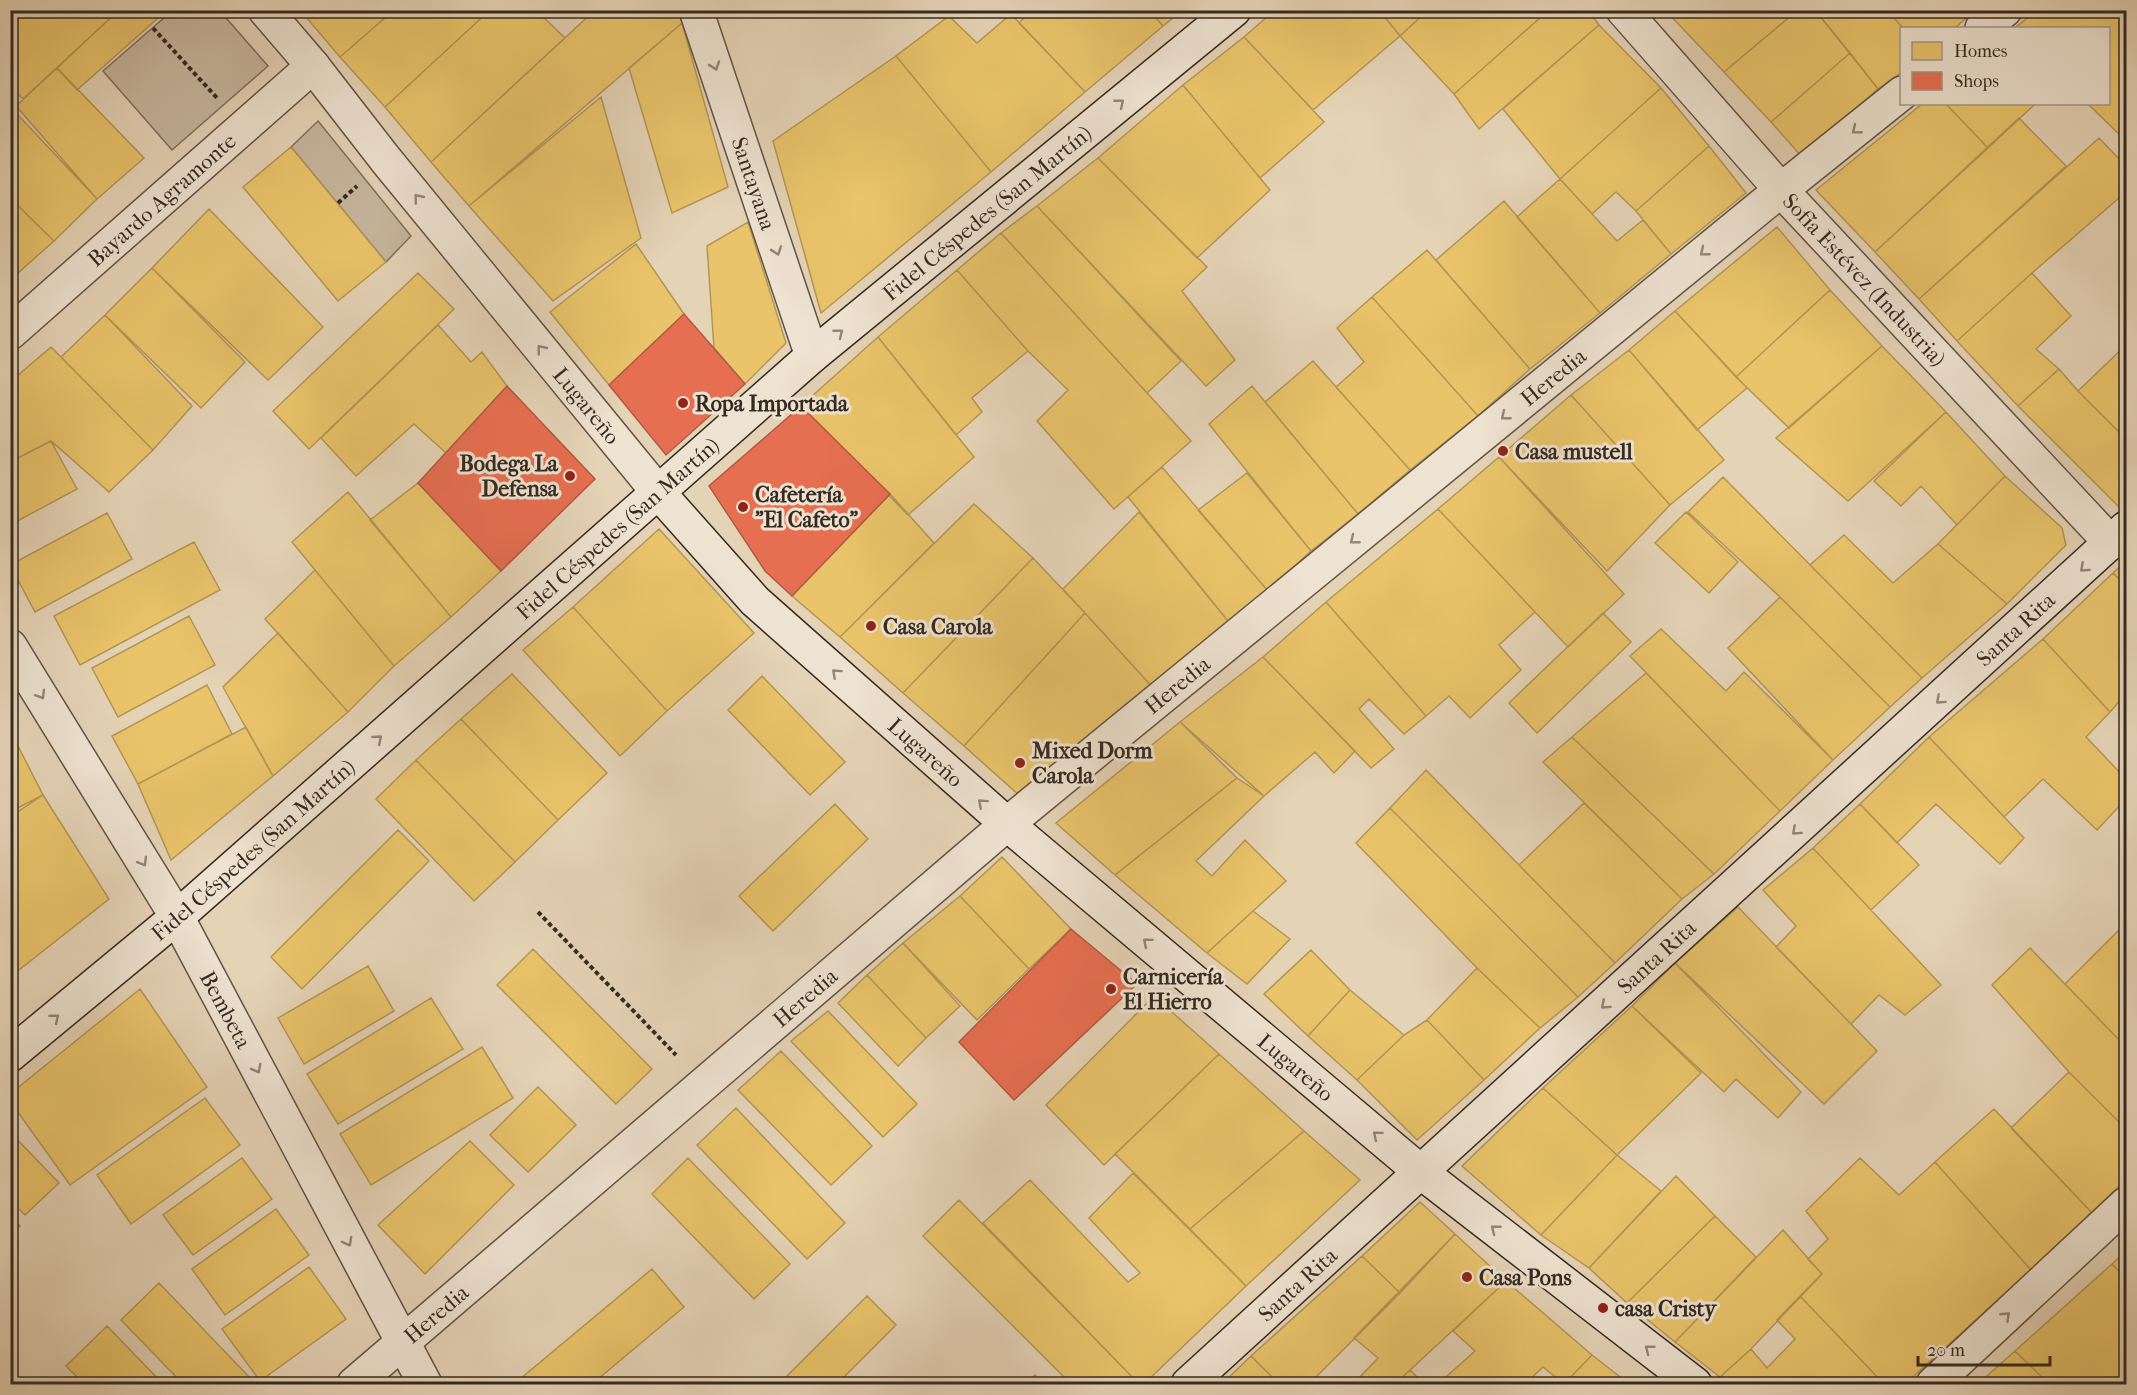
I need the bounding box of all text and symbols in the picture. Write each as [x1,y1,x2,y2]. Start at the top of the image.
legend [1900,27,2110,105]
text: Homes [1954,41,2008,62]
one-way arrow [707,60,720,71]
text: Shops [1954,71,1999,92]
one-way arrow [1114,100,1125,111]
street label: Fidel Céspedes (San Martín) [878,120,1097,307]
one-way arrow [1852,122,1863,133]
street label: Bayardo Agramonte [83,128,242,272]
street label: Santayana [726,134,781,234]
street label: Sofía Estévez (Industria) [1777,188,1951,372]
one-way arrow [414,194,425,205]
one-way arrow [770,245,782,256]
one-way arrow [1700,245,1711,256]
one-way arrow [833,330,844,341]
street label: Heredia [1516,343,1592,412]
one-way arrow [538,345,549,356]
street label: Lugareño [547,362,625,450]
place label: Ropa Importada [695,391,849,417]
marker: Ropa Importada [676,396,690,410]
one-way arrow [1501,409,1512,420]
street label: Fidel Céspedes (San Martín) [511,432,725,625]
place label: Casa mustell [1515,439,1633,465]
marker: Casa mustell [1496,444,1510,458]
place label: Bodega La Defensa [460,451,559,502]
marker: Bodega La Defensa [563,469,577,483]
place label: Cafetería "El Cafeto" [755,482,859,533]
marker: Cafetería "El Cafeto" [736,500,750,514]
one-way arrow [1350,532,1361,543]
one-way arrow [2080,561,2090,572]
street label: Santa Rita [1971,587,2061,672]
place label: Casa Carola [883,614,993,640]
marker: Casa Carola [864,619,878,633]
street label: Heredia [1140,651,1216,720]
one-way arrow [832,670,843,681]
one-way arrow [34,689,45,700]
one-way arrow [1936,693,1946,704]
street label: Lugareño [882,713,968,793]
one-way arrow [371,736,382,747]
place label: Mixed Dorm Carola [1031,738,1153,789]
street label: Fidel Céspedes (San Martín) [146,754,361,947]
marker: Mixed Dorm Carola [1013,756,1027,770]
one-way arrow [978,799,989,810]
one-way arrow [1792,824,1802,835]
one-way arrow [135,856,147,866]
street label: Santa Rita [1612,914,1702,1000]
one-way arrow [1143,939,1154,950]
street label: Heredia [768,963,844,1033]
place label: Carnicería El Hierro [1123,964,1224,1015]
street label: Bembeta [194,967,257,1054]
marker: Carnicería El Hierro [1104,982,1118,996]
one-way arrow [1602,998,1612,1009]
one-way arrow [49,1014,60,1025]
street label: Lugareño [1252,1028,1339,1107]
one-way arrow [250,1063,261,1074]
one-way arrow [1373,1132,1384,1143]
one-way arrow [1490,1226,1501,1237]
one-way arrow [341,1236,352,1246]
street label: Santa Rita [1253,1242,1343,1327]
place label: Casa Pons [1479,1265,1572,1291]
marker: Casa Pons [1460,1270,1474,1284]
street label: Heredia [399,1279,475,1349]
place label: casa Cristy [1615,1296,1717,1322]
marker: casa Cristy [1596,1301,1610,1315]
one-way arrow [2000,1312,2010,1323]
scale bar [1918,1329,2050,1367]
text: 20 m [1927,1340,1965,1361]
one-way arrow [1645,1345,1656,1356]

